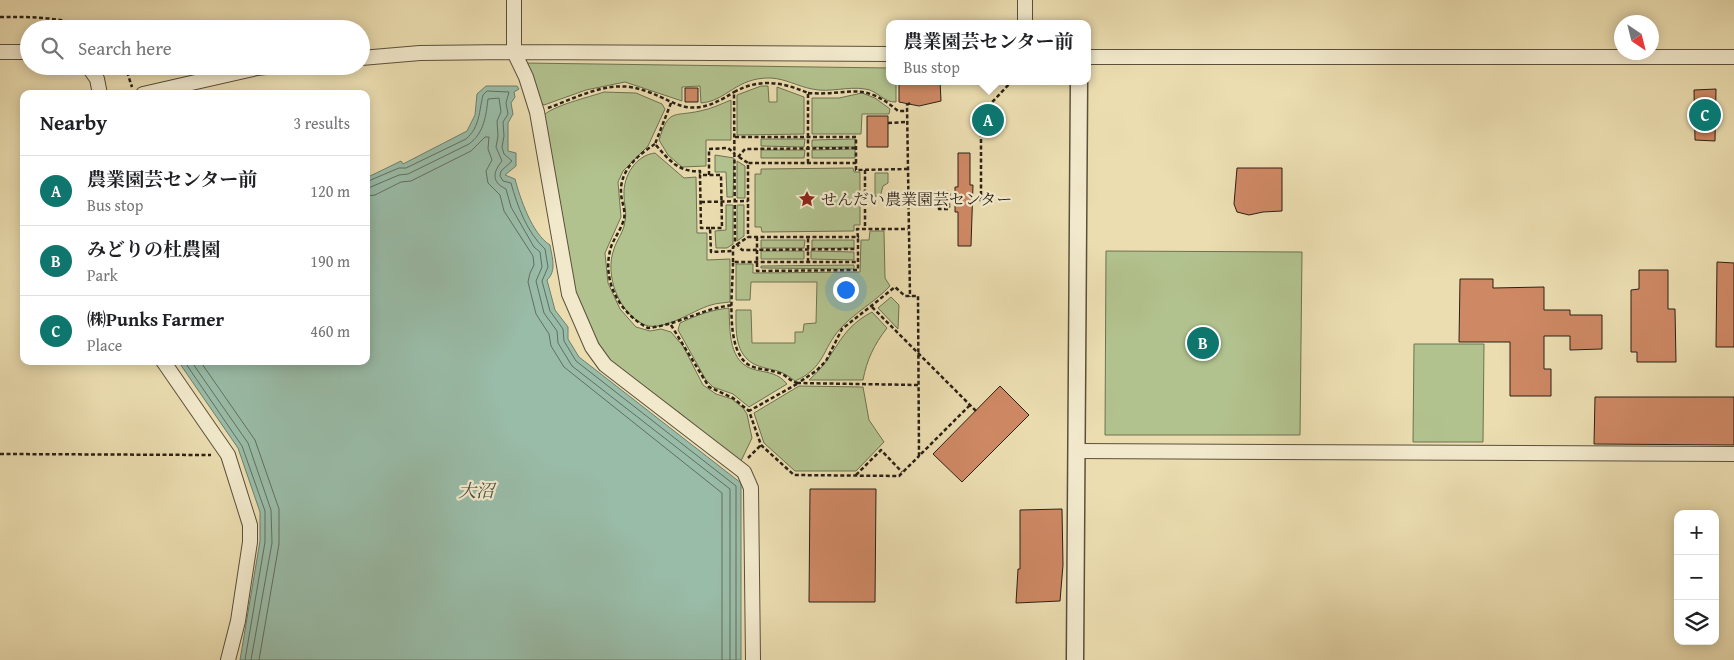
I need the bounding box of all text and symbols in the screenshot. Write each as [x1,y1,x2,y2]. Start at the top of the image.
north arrow [1614,15,1659,60]
search box [20,20,370,75]
popup [886,20,1091,85]
text: 農業園芸センター前 [903,27,1074,55]
icon: search [38,34,66,62]
text: Search here [78,34,172,62]
text: Bus stop [903,55,960,79]
pin: C [1689,96,1721,134]
pin: A [972,101,1004,139]
text: Nearby [40,107,107,138]
text: 3 results [293,111,350,135]
text: 農業園芸センター前 [87,165,257,193]
text: A [51,179,61,203]
text: 120 m [310,179,350,203]
place label: せんだい農業園芸センター [821,187,1012,211]
place icon: せんだい農業園芸センター [797,189,817,209]
text: Bus stop [87,193,143,217]
text: みどりの杜農園 [87,235,220,263]
text: B [51,249,61,273]
text: 190 m [310,249,350,273]
text: Park [87,263,118,287]
your location [833,277,859,303]
text: ㈱Punks Farmer [87,305,224,333]
text: C [51,319,61,343]
text: 460 m [310,319,350,343]
pin: B [1187,324,1219,362]
text: Place [87,333,122,357]
water label: 大沼 [458,477,497,504]
map controls [1674,510,1719,645]
button: + [1674,510,1719,555]
button: − [1674,555,1719,600]
button: layers [1674,600,1719,645]

